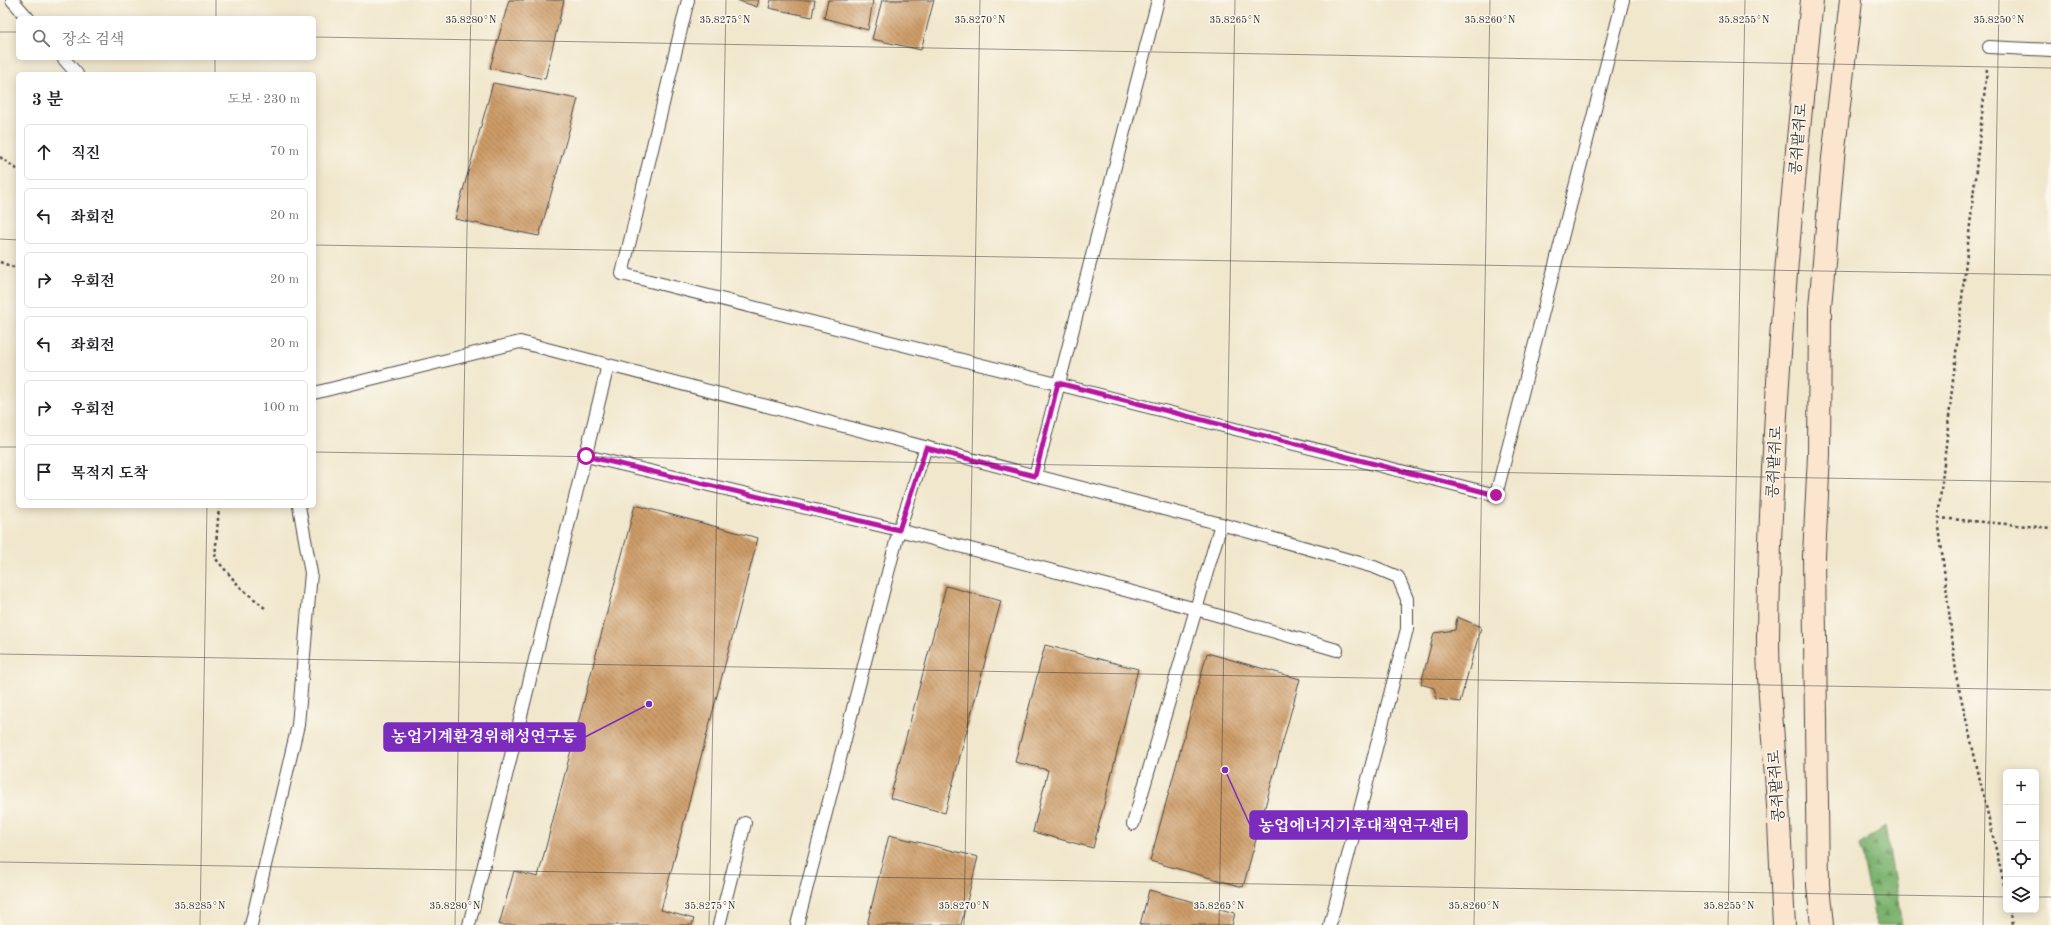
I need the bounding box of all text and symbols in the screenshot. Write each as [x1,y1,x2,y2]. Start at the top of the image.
text: 35.8280°N [445,15,497,25]
text: 35.8275°N [699,15,751,25]
text: 35.8270°N [954,15,1006,25]
text: 35.8265°N [1209,15,1261,25]
text: 35.8260°N [1464,15,1516,25]
text: 35.8255°N [1718,15,1770,25]
text: 35.8250°N [1973,15,2025,25]
search box [16,16,316,60]
icon: search [30,27,52,49]
text: 장소 검색 [62,33,124,48]
text: 3 분 [32,92,63,109]
text: 도보 · 230 m [227,93,300,106]
street label: 콩쥐팥쥐로 [1787,102,1810,176]
icon: ahead [33,141,55,163]
text: 70 m [270,145,299,158]
text: 직진 [71,147,100,162]
icon: left [33,205,55,227]
text: 20 m [270,209,299,222]
text: 좌회전 [71,211,114,226]
icon: right [33,269,55,291]
text: 20 m [270,273,299,286]
text: 우회전 [71,275,114,290]
icon: left [33,333,55,355]
text: 20 m [270,337,299,350]
text: 좌회전 [71,339,114,354]
icon: right [33,397,55,419]
text: 100 m [262,401,299,414]
text: 우회전 [71,403,114,418]
street label: 콩쥐팥쥐로 [1764,425,1785,499]
route start [577,447,595,465]
icon: arrive [33,461,55,483]
text: 목적지 도착 [71,467,148,482]
route end [1487,486,1505,504]
callout: 농업기계환경위해성연구동 [384,723,585,751]
text: 농업기계환경위해성연구동 [391,727,577,746]
street label: 콩쥐팥쥐로 [1765,749,1788,823]
map controls [2003,769,2039,913]
button: + [2003,769,2039,805]
button: − [2003,805,2039,841]
callout: 농업에너지기후대책연구센터 [1250,811,1467,839]
text: 농업에너지기후대책연구센터 [1259,816,1459,835]
button: locate [2003,841,2039,877]
button: layers [2003,877,2039,913]
text: 35.8285°N [174,901,226,911]
text: 35.8280°N [429,901,481,911]
text: 35.8275°N [684,901,736,911]
text: 35.8270°N [938,901,990,911]
text: 35.8265°N [1193,901,1245,911]
text: 35.8260°N [1448,901,1500,911]
text: 35.8255°N [1703,901,1755,911]

